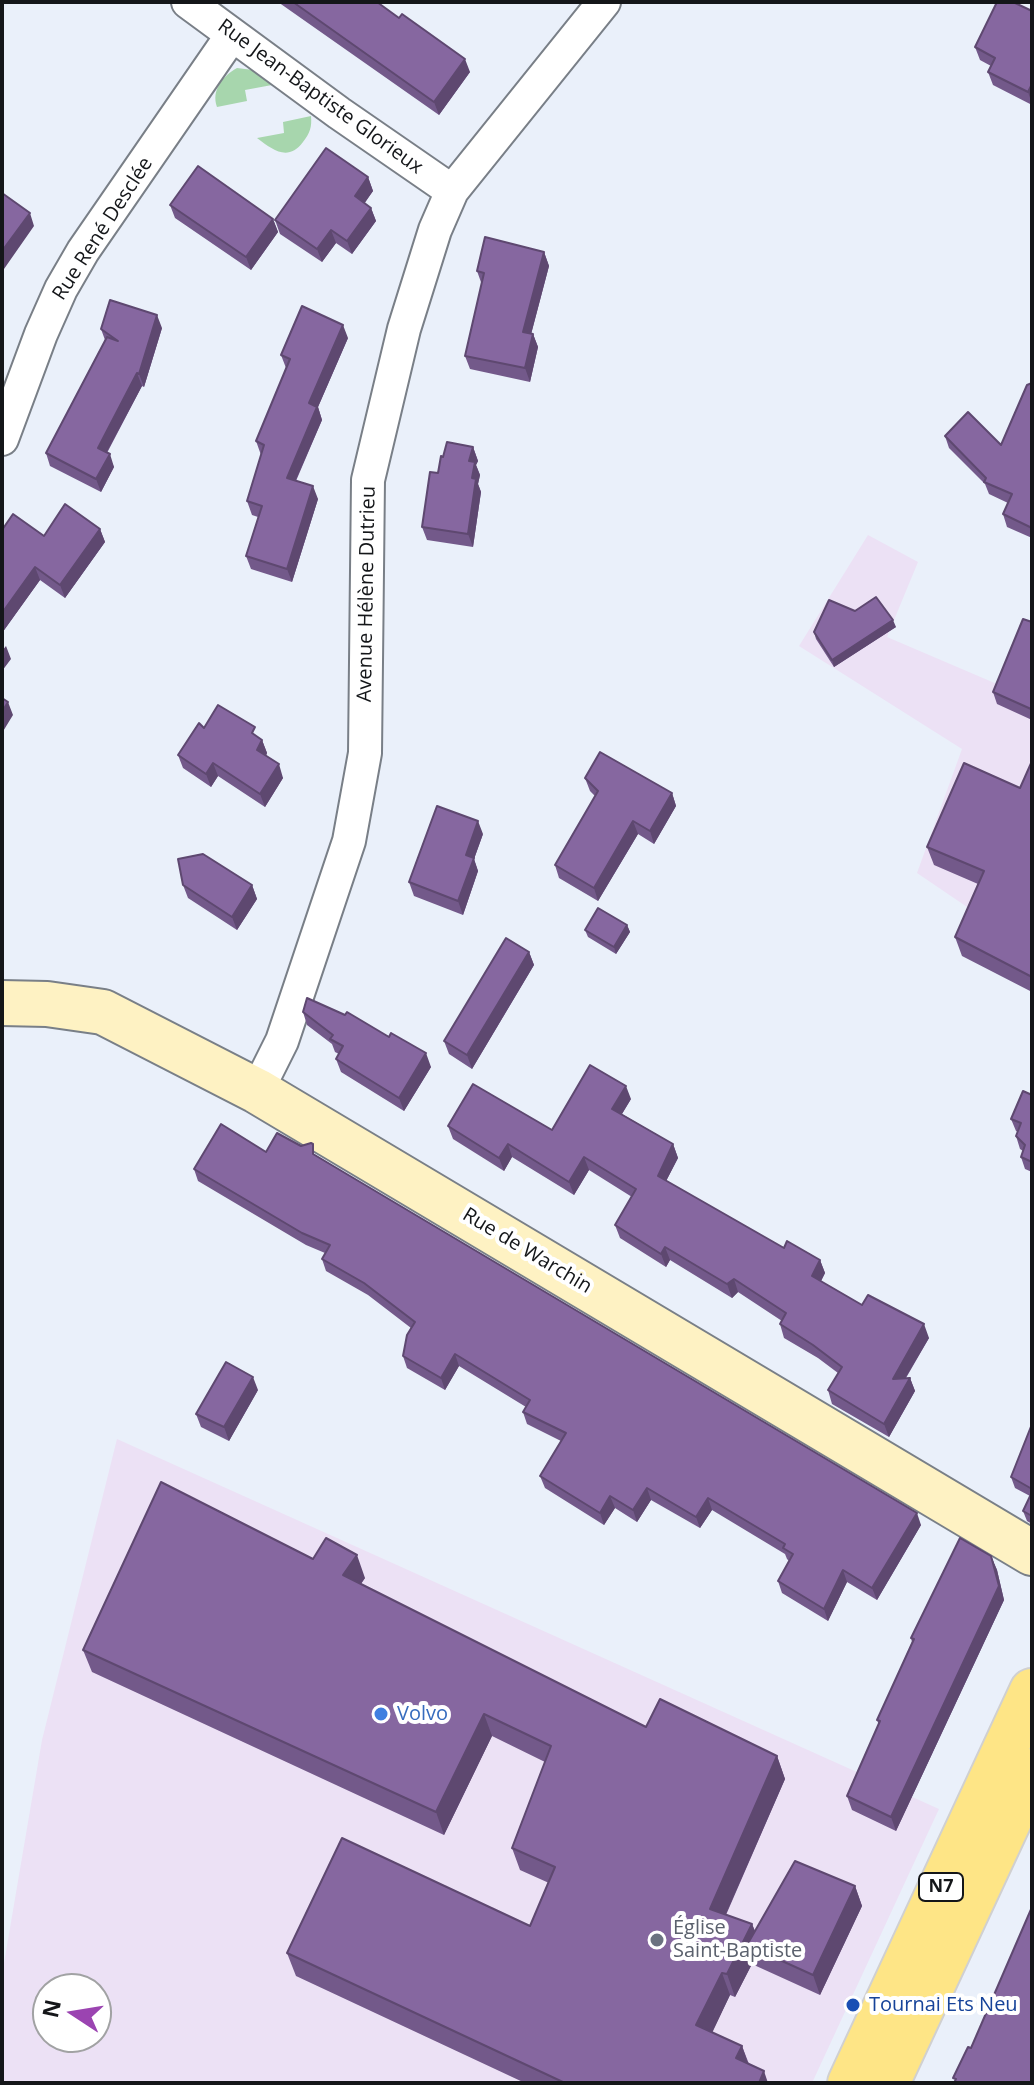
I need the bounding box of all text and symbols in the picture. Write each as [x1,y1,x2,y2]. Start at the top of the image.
street label: Rue Jean-Baptiste Glorieux [213,14,427,180]
street label: Rue René Desclée [48,153,158,305]
street label: Avenue Hélène Dutrieu [353,486,381,702]
street label: Rue de Warchin [458,1203,596,1299]
place label: Volvo [397,1702,448,1726]
marker: Volvo [372,1705,390,1723]
road number: N7 [919,1873,963,1901]
place label: Église Saint-Baptiste [673,1916,802,1963]
marker: Église Saint-Baptiste [648,1931,666,1949]
north arrow [32,1973,112,2053]
place label: Tournai Ets Neu [869,1993,1018,2017]
marker: Tournai Ets Neu [844,1996,862,2014]
text: N [34,1997,67,2020]

